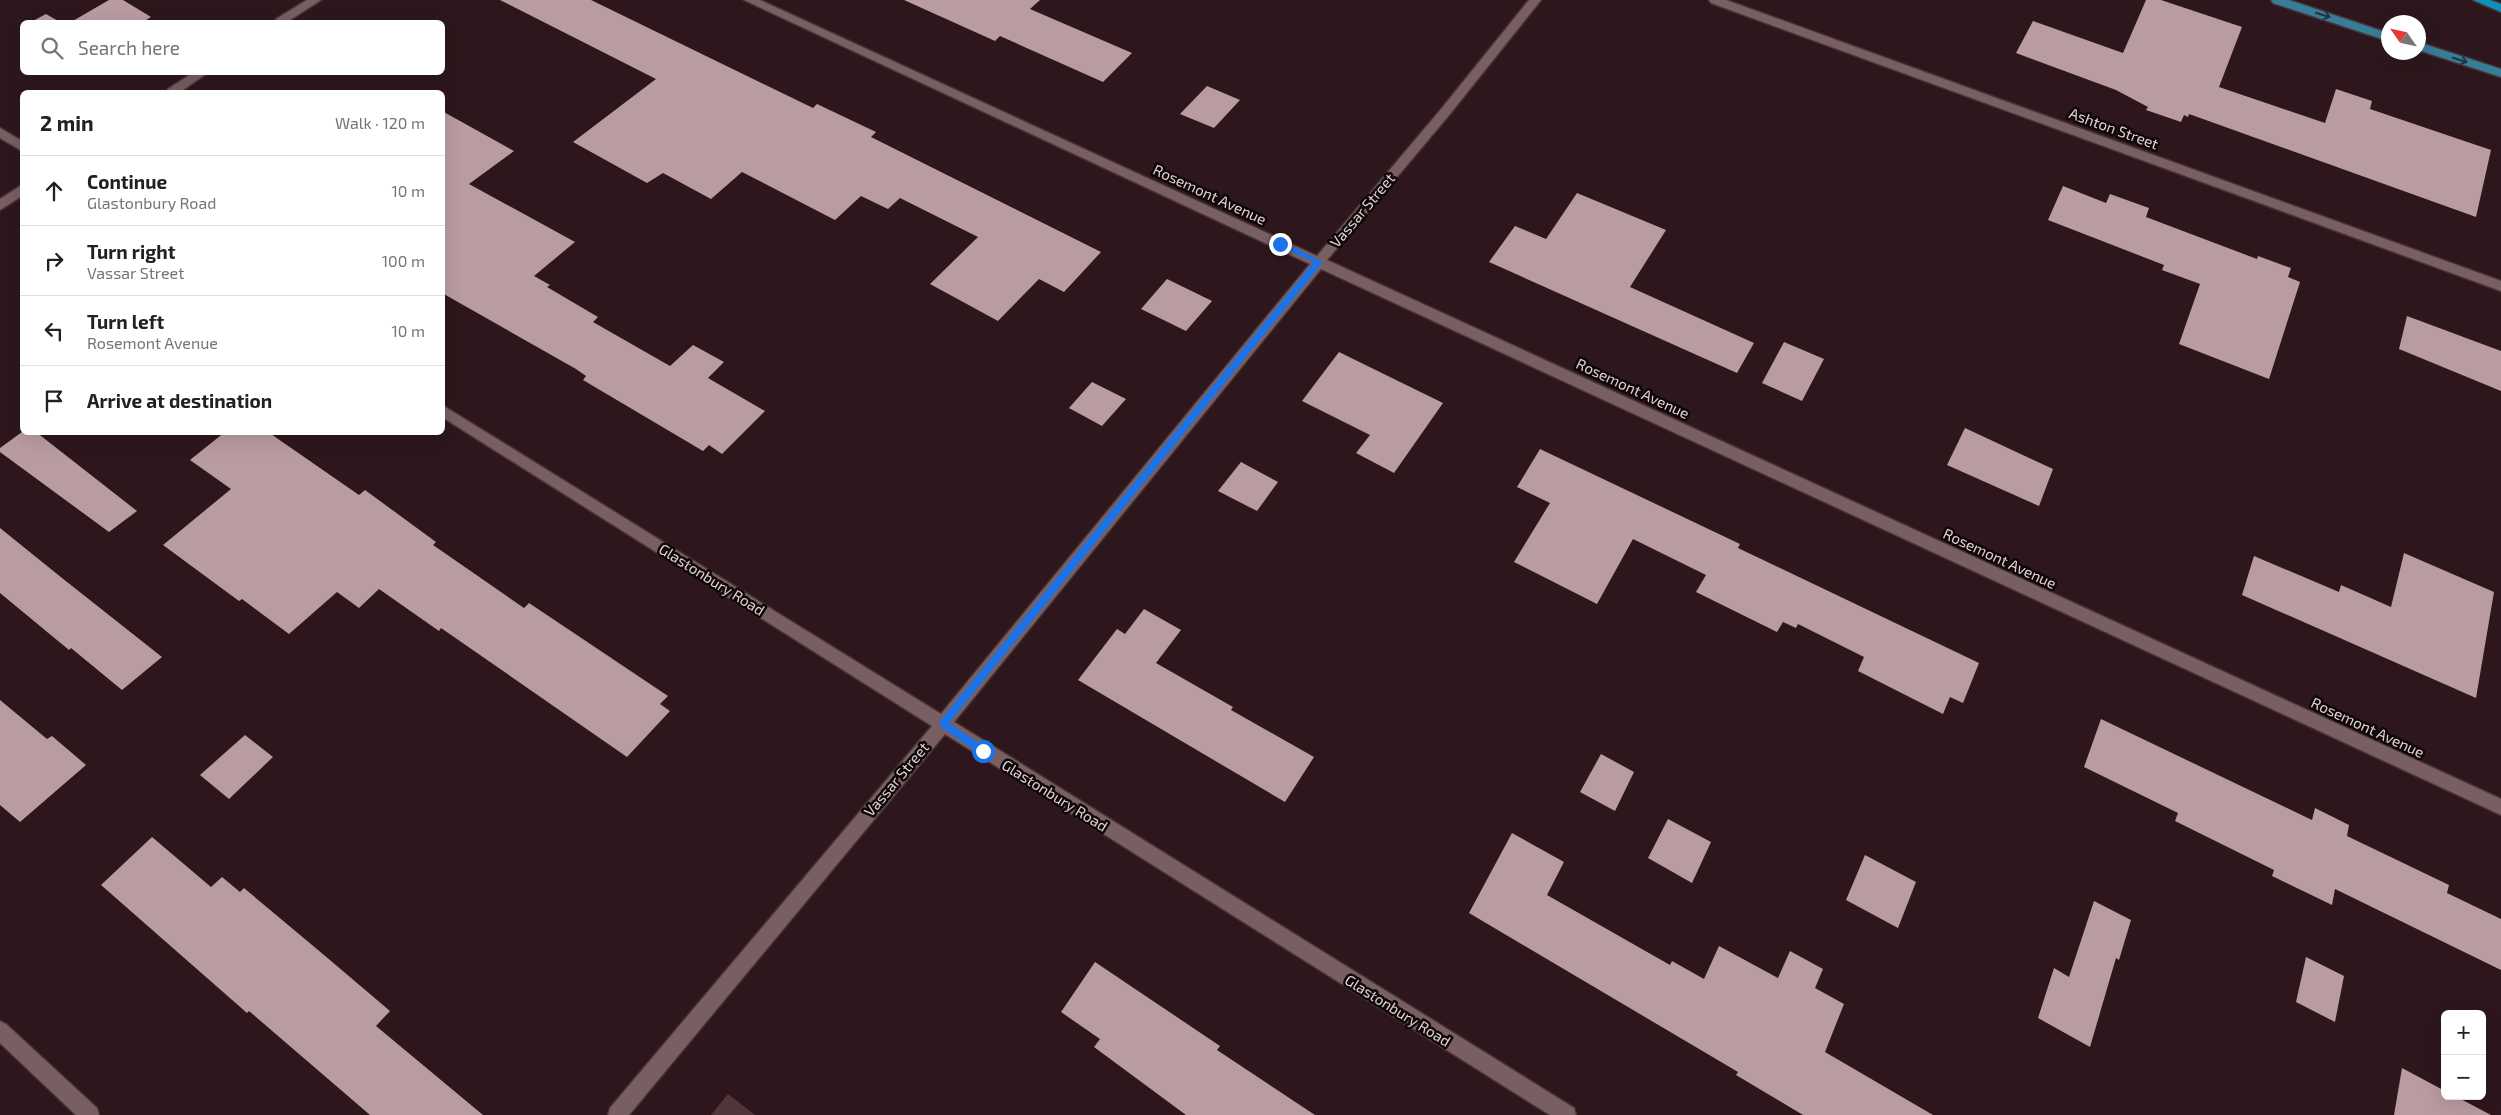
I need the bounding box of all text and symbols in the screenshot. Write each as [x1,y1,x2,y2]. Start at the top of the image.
one-way arrow [2315,11,2330,20]
north arrow [2381,15,2426,60]
search box [20,20,445,75]
icon: search [38,34,66,62]
text: Search here [78,36,180,59]
one-way arrow [2451,56,2467,65]
street label: Ashton Street [2067,104,2161,153]
text: 2 min [40,110,94,135]
text: Walk · 120 m [335,113,425,132]
street label: Rosemont Avenue [1151,160,1269,228]
street label: Vassar Street [1326,169,1398,251]
text: Continue [87,170,167,193]
icon: ahead [40,177,68,205]
text: 10 m [391,181,425,200]
text: Glastonbury Road [87,193,216,212]
route end [1269,233,1292,256]
text: Turn right [87,240,175,263]
icon: right [40,247,68,275]
text: 100 m [382,251,425,270]
text: Vassar Street [87,263,184,282]
text: Turn left [87,310,164,333]
icon: left [40,317,68,345]
text: 10 m [391,321,425,340]
text: Rosemont Avenue [87,333,218,352]
street label: Rosemont Avenue [1574,354,1692,422]
icon: arrive [40,387,68,415]
text: Arrive at destination [87,389,272,412]
street label: Rosemont Avenue [1941,524,2059,592]
street label: Glastonbury Road [656,539,768,619]
street label: Rosemont Avenue [2309,693,2427,761]
street label: Vassar Street [860,738,932,820]
route start [972,740,995,763]
street label: Glastonbury Road [999,755,1111,835]
street label: Glastonbury Road [1342,970,1454,1050]
map controls [2441,1010,2486,1100]
button: + [2441,1010,2486,1055]
button: − [2441,1055,2486,1100]

